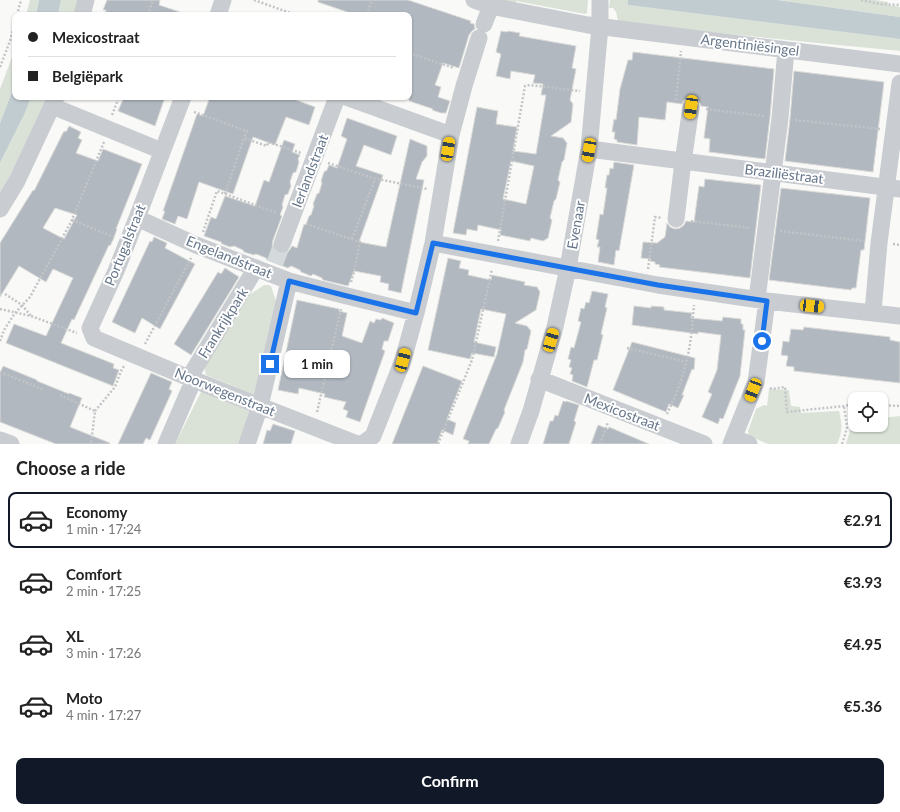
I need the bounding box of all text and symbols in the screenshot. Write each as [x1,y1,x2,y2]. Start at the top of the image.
text: Mexicostraat [52,28,140,46]
street label: Argentiniësingel [700,30,800,59]
text: Belgiëpark [52,67,123,85]
car [683,94,699,120]
street label: Ierlandstraat [288,132,331,210]
car [440,136,456,162]
car [581,137,597,163]
street label: Braziliëstraat [744,160,825,187]
street label: Evenaar [563,199,588,251]
street label: Portugalstraat [100,202,149,288]
street label: Engelandstraat [184,232,275,281]
street label: Frankrijkpark [194,284,251,361]
car [799,299,825,313]
car [542,327,560,353]
route start [753,332,771,350]
car [394,347,412,373]
callout: 1 min [284,350,350,378]
route end [261,355,279,373]
text: 1 min [301,356,333,372]
street label: Noorwegenstraat [172,364,278,419]
car [743,377,763,403]
street label: Mexicostraat [582,389,662,434]
map controls [848,392,888,432]
button: locate [848,392,888,432]
text: Choose a ride [16,457,125,479]
icon: car [18,502,54,538]
text: Economy [66,503,127,521]
text: €2.91 [844,511,882,529]
text: 1 min · 17:24 [66,521,141,537]
icon: car [18,564,54,600]
text: Comfort [66,565,122,583]
text: €3.93 [844,573,882,591]
text: 2 min · 17:25 [66,583,141,599]
icon: car [18,626,54,662]
text: XL [66,627,84,645]
text: €4.95 [844,635,882,653]
text: 3 min · 17:26 [66,645,141,661]
icon: car [18,688,54,724]
text: Moto [66,689,103,707]
text: €5.36 [844,697,882,715]
text: 4 min · 17:27 [66,707,141,723]
button: Confirm [16,758,884,804]

